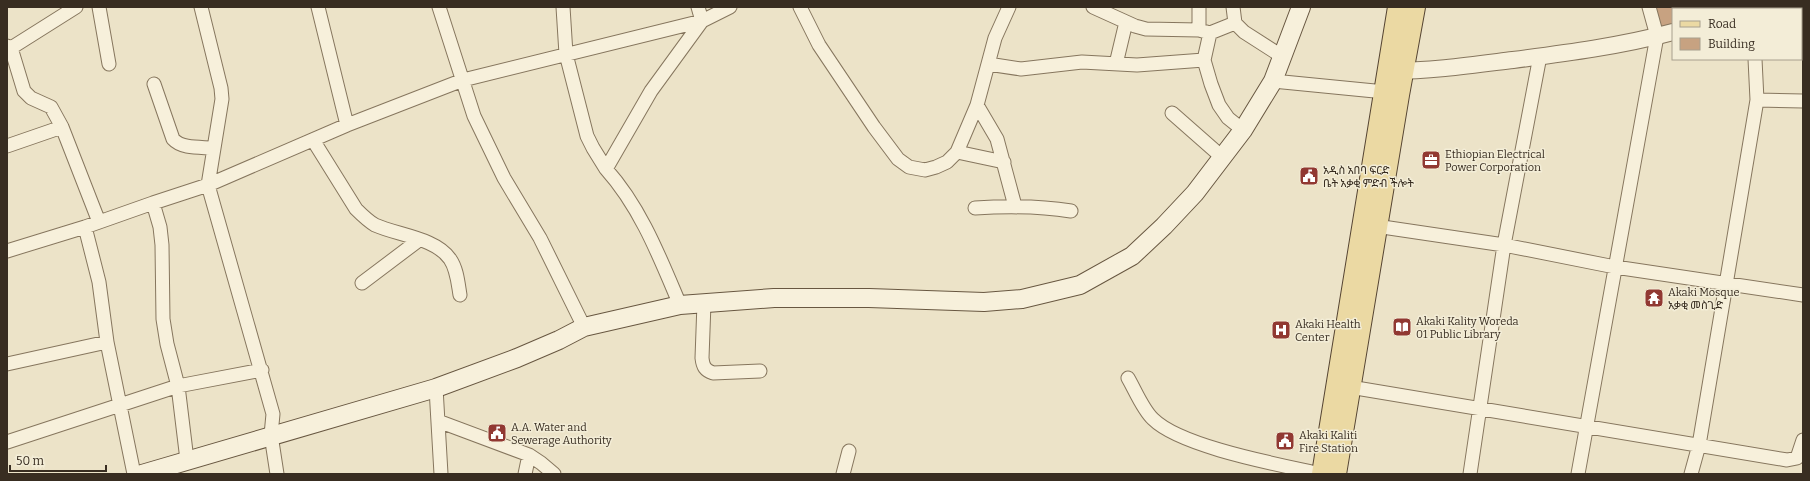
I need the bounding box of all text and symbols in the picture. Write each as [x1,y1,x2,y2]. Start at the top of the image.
legend [1672,8,1802,60]
text: Road [1708,17,1736,31]
text: Building [1708,37,1755,51]
place label: Ethiopian Electrical Power Corporation [1445,148,1545,174]
office icon: Ethiopian Electrical Power Corporation [1420,149,1442,171]
place label: አዲስ አበባ ፍርድ ቤት አቃቂ ምድብ ችሎት [1323,164,1414,190]
public building icon: አዲስ አበባ ፍርድ ቤት አቃቂ ምድብ ችሎት [1298,165,1320,187]
place label: Akaki Mosque አቃቂ መስጊድ [1668,286,1740,312]
temple icon: Akaki Mosque አቃቂ መስጊድ [1643,287,1665,309]
place label: Akaki Kality Woreda 01 Public Library [1416,315,1519,341]
library icon: Akaki Kality Woreda 01 Public Library [1391,316,1413,338]
place label: Akaki Health Center [1295,318,1361,344]
hospital icon: Akaki Health Center [1270,319,1292,341]
place label: A.A. Water and Sewerage Authority [511,421,612,447]
public building icon: A.A. Water and Sewerage Authority [486,422,508,444]
place label: Akaki Kaliti Fire Station [1299,429,1358,455]
public building icon: Akaki Kaliti Fire Station [1274,430,1296,452]
scale bar [10,447,106,473]
text: 50 m [16,454,45,468]

